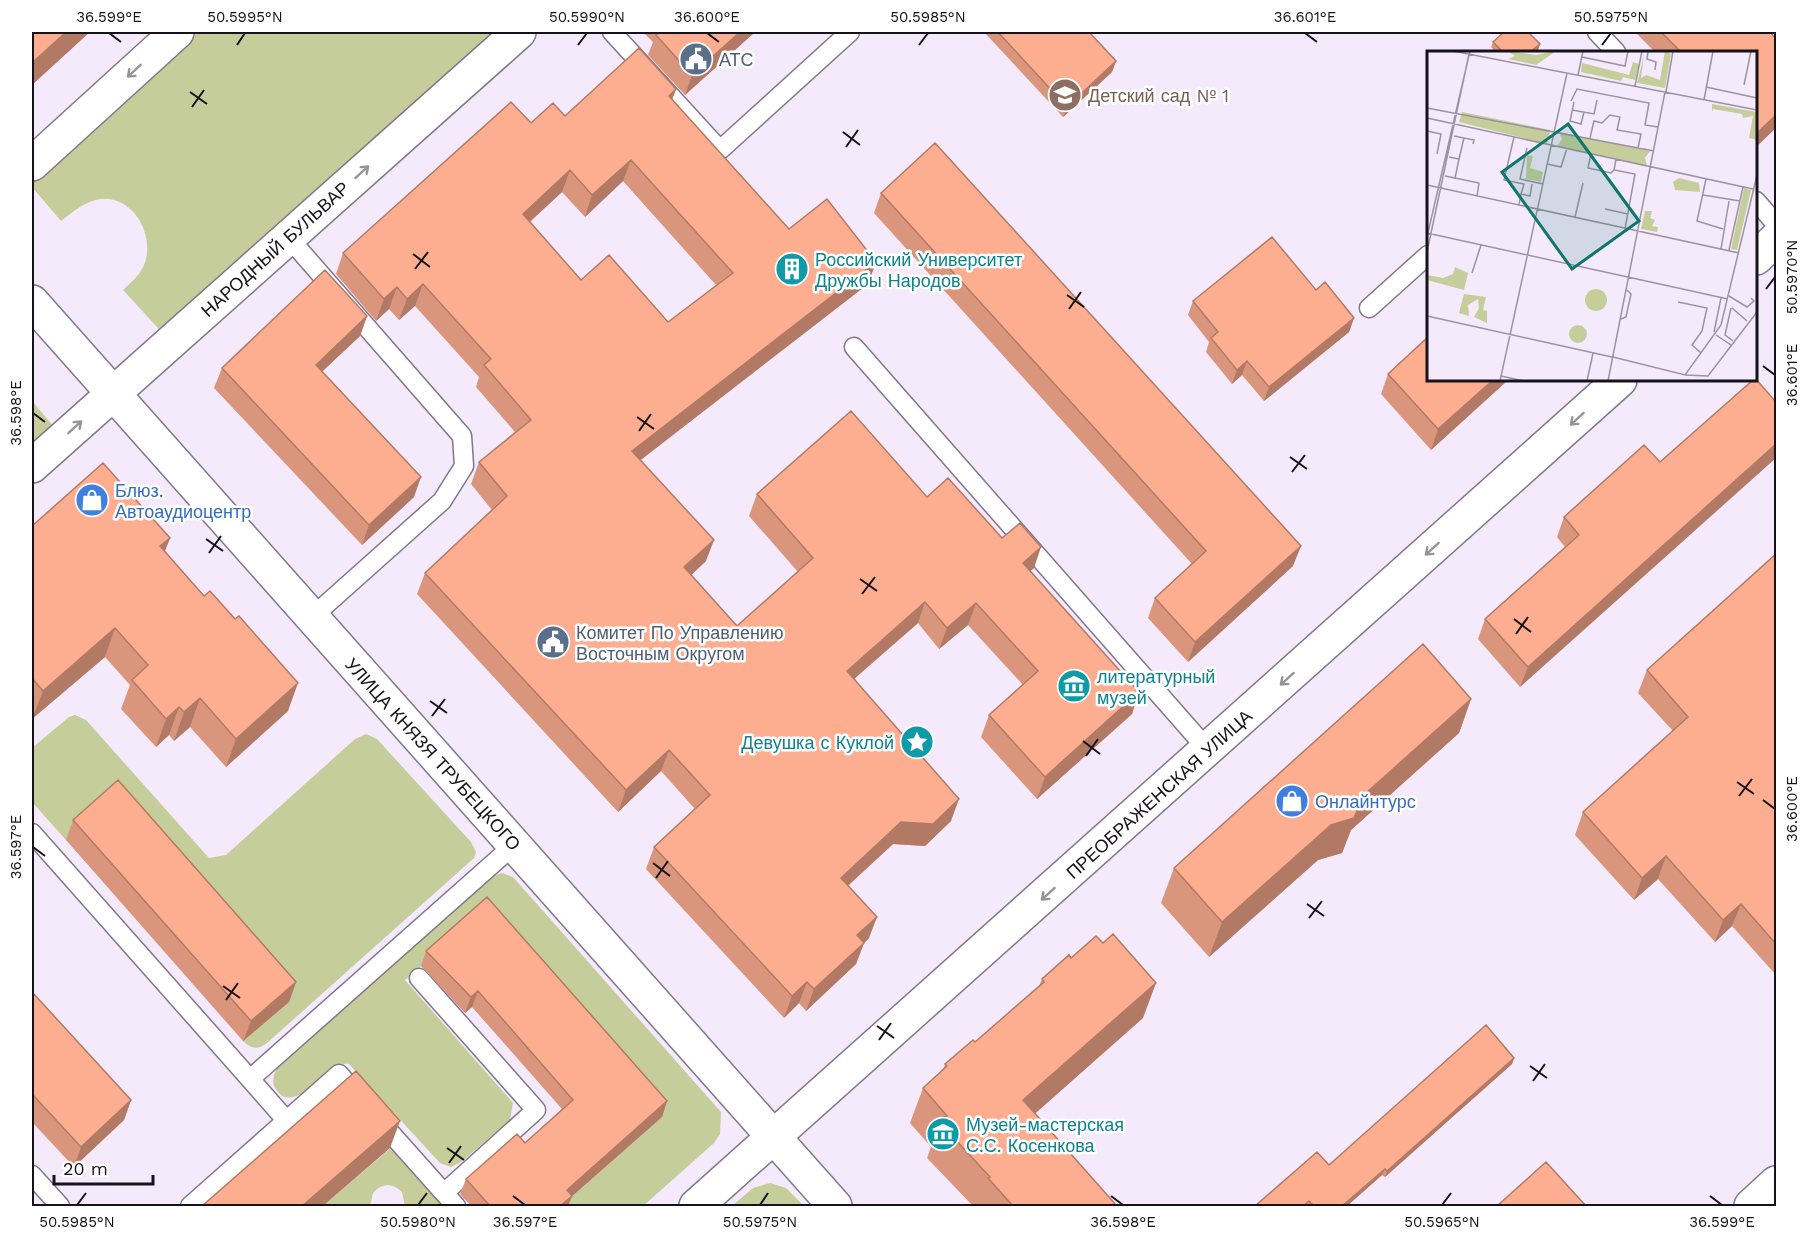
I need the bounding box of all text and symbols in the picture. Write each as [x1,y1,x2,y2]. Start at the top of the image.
text: 36.599°E [76,8,142,26]
text: 50.5995°N [207,8,283,26]
text: 50.5990°N [549,8,625,26]
text: 36.600°E [674,8,740,26]
text: 50.5985°N [890,8,966,26]
text: 36.601°E [1274,8,1336,26]
text: 50.5975°N [1574,8,1648,26]
public building icon: АТС [678,41,714,77]
place label: АТС [719,49,754,70]
inset map [1427,51,1757,381]
one-way arrow [126,64,141,78]
school or university icon: Детский сад № 1 [1047,77,1083,113]
place label: Детский сад № 1 [1088,85,1229,106]
one-way arrow [354,165,369,179]
street label: НАРОДНЫЙ БУЛЬВАР [197,177,353,321]
text: 50.5970°N [1783,240,1801,314]
place label: Российский Университет Дружбы Народов [815,249,1022,291]
building icon: Российский Университет Дружбы Народов [774,251,810,287]
text: 36.601°E [1783,344,1801,406]
text: 36.598°E [7,380,25,446]
one-way arrow [1570,412,1585,426]
one-way arrow [67,420,82,434]
place label: Блюз. Автоаудиоцентр [115,480,251,522]
shop icon: Блюз. Автоаудиоцентр [74,482,110,518]
one-way arrow [1425,542,1440,556]
place label: Комитет По Управлению Восточным Округом [576,622,783,664]
public building icon: Комитет По Управлению Восточным Округом [535,624,571,660]
street label: УЛИЦА КНЯЗЯ ТРУБЕЦКОГО [341,654,525,854]
place label: литературный музей [1097,666,1215,708]
museum icon: литературный музей [1056,668,1092,704]
one-way arrow [1280,672,1295,686]
street label: ПРЕОБРАЖЕНСКАЯ УЛИЦА [1062,705,1256,883]
place icon: Девушка с Куклой [899,724,935,760]
place label: Девушка с Куклой [741,732,894,753]
text: 36.600°E [1783,776,1801,842]
shop icon: Онлайнтурс [1274,783,1310,819]
place label: Онлайнтурс [1315,791,1416,812]
text: 36.597°E [7,815,25,879]
one-way arrow [1041,887,1056,901]
place label: Музей-мастерская С.С. Косенкова [966,1114,1124,1156]
museum icon: Музей-мастерская С.С. Косенкова [925,1116,961,1152]
scale bar [54,1148,153,1186]
text: 20 m [63,1158,108,1179]
text: 50.5985°N [39,1213,115,1231]
text: 50.5980°N [380,1213,456,1231]
text: 36.597°E [493,1213,557,1231]
text: 50.5975°N [723,1213,797,1231]
text: 36.598°E [1090,1213,1156,1231]
text: 50.5965°N [1404,1213,1480,1231]
text: 36.599°E [1689,1213,1755,1231]

